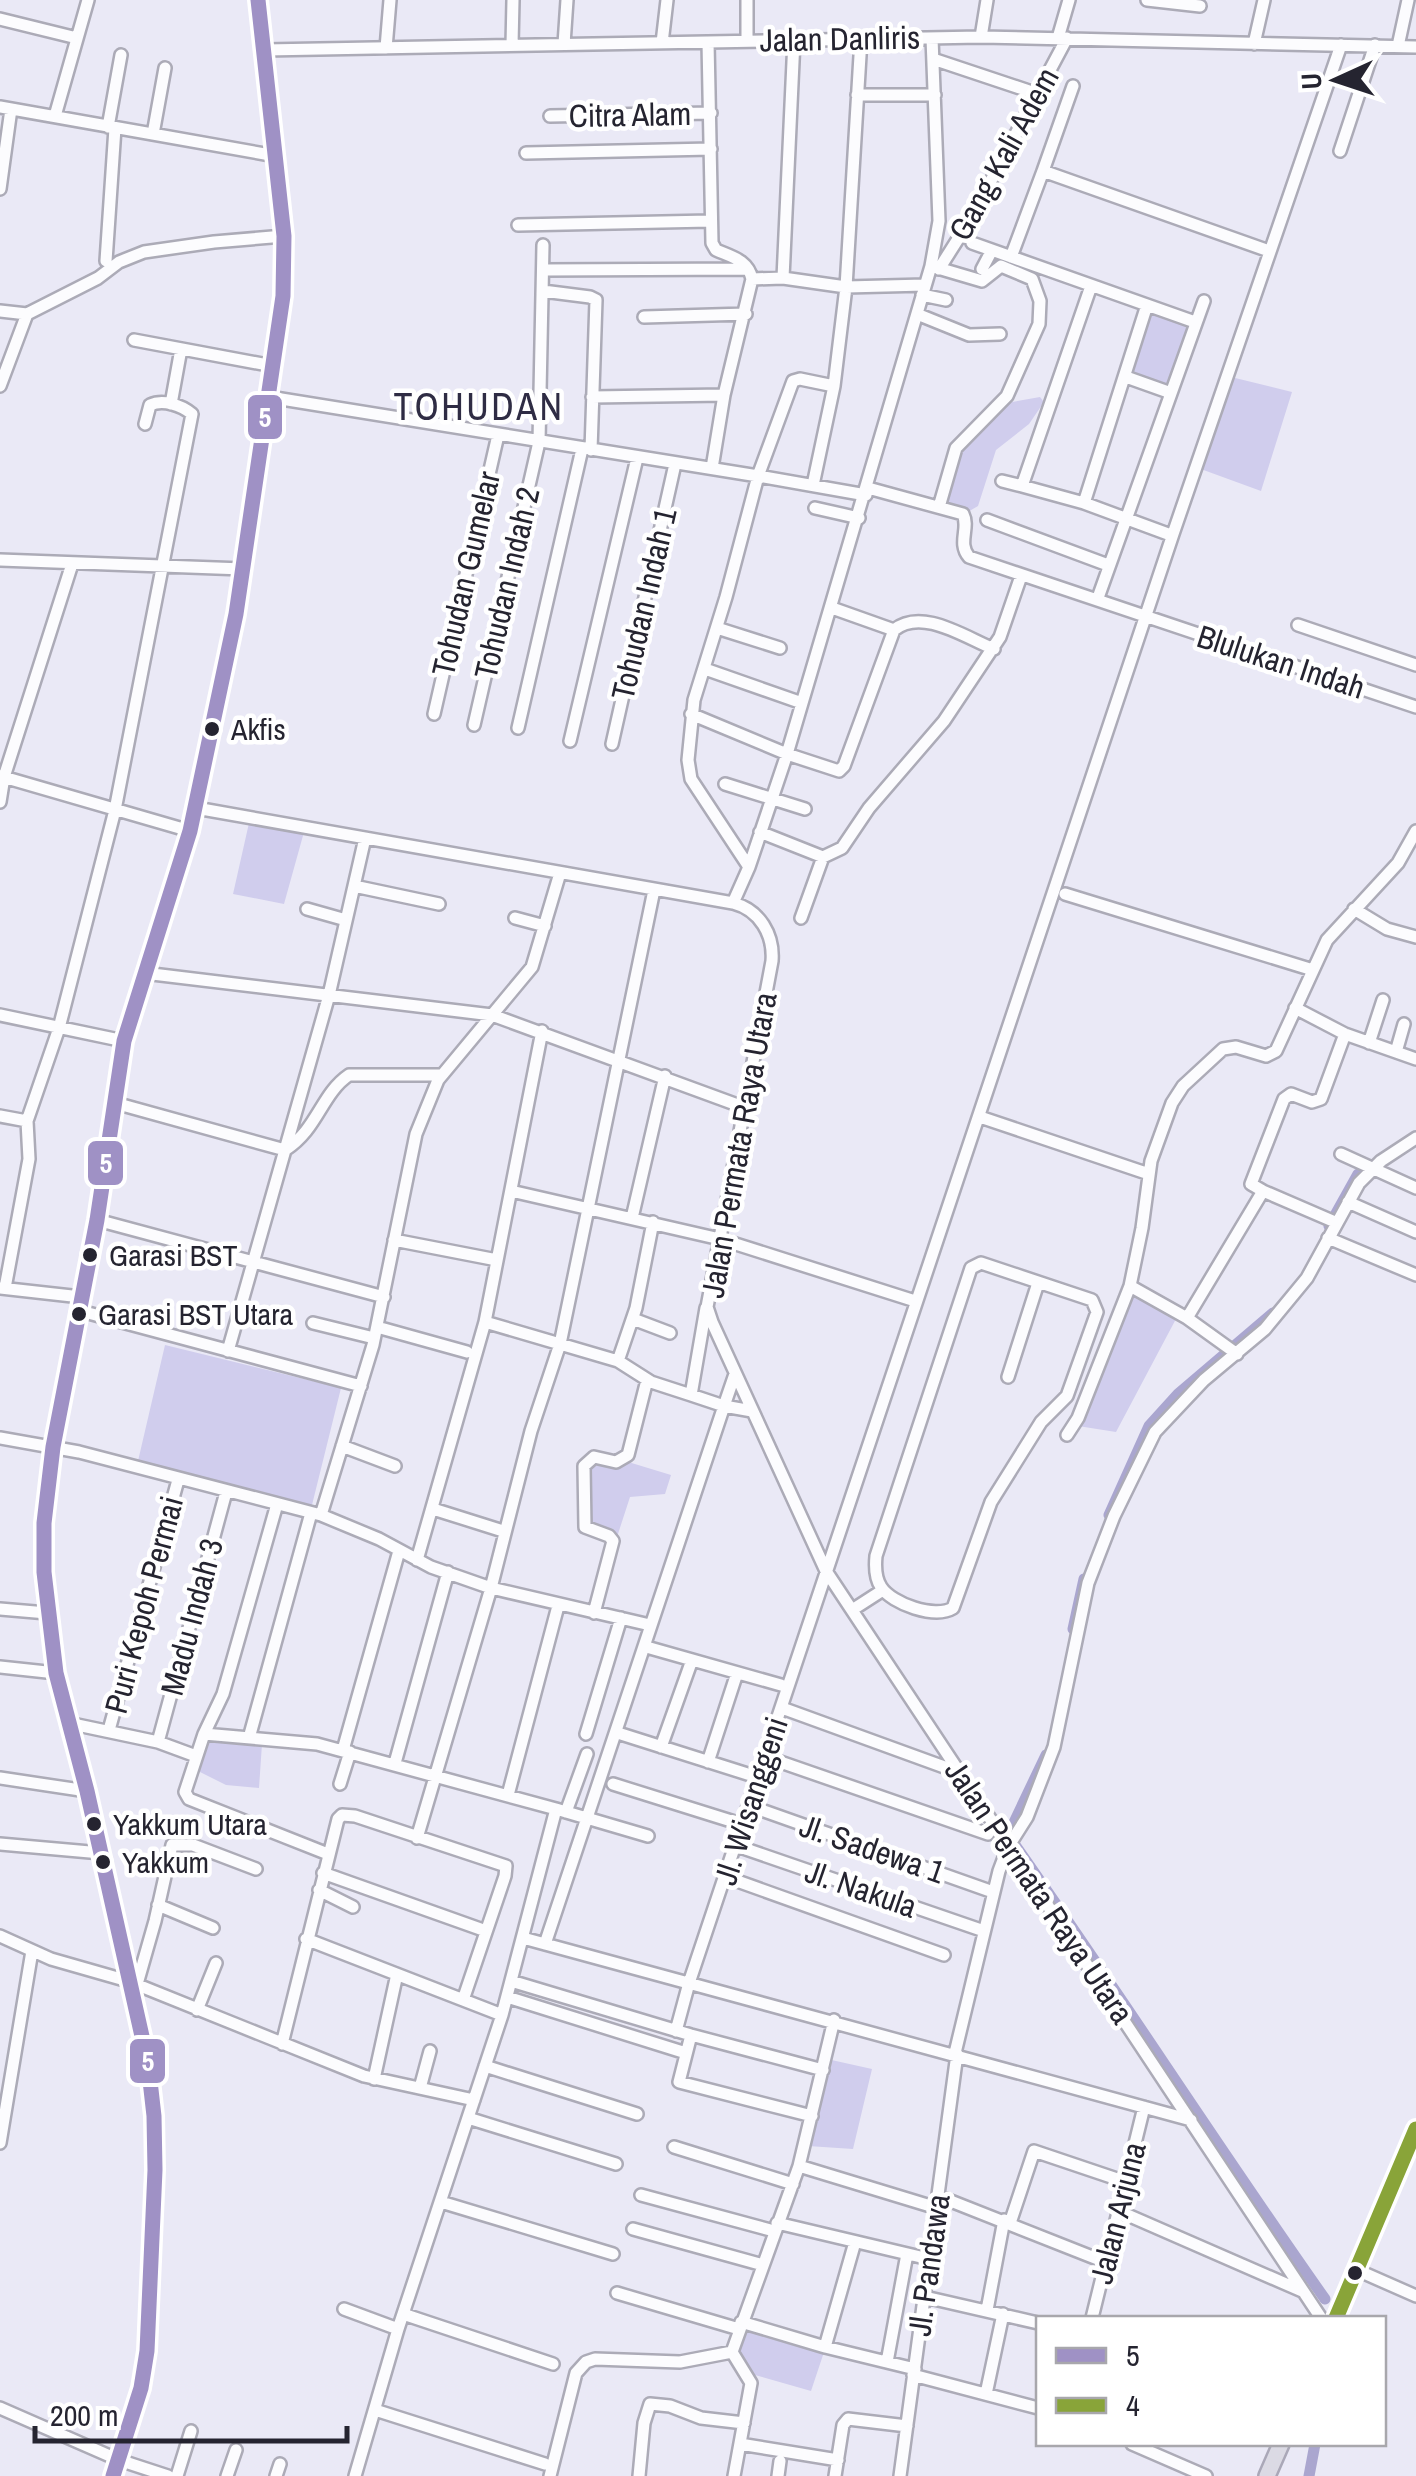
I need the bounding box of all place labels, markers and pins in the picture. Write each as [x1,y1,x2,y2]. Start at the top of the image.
place label: Akfis [230,709,286,749]
marker: Akfis [202,719,222,739]
place label: Garasi BST [109,1235,238,1275]
marker: Garasi BST [80,1245,100,1265]
place label: Garasi BST Utara [98,1294,293,1334]
marker: Garasi BST Utara [69,1304,89,1324]
place label: Yakkum Utara [113,1804,267,1844]
marker: Yakkum Utara [84,1814,104,1834]
place label: Yakkum [122,1842,209,1882]
marker: Yakkum [93,1852,113,1872]
unlabelled marker [1345,2263,1365,2283]

